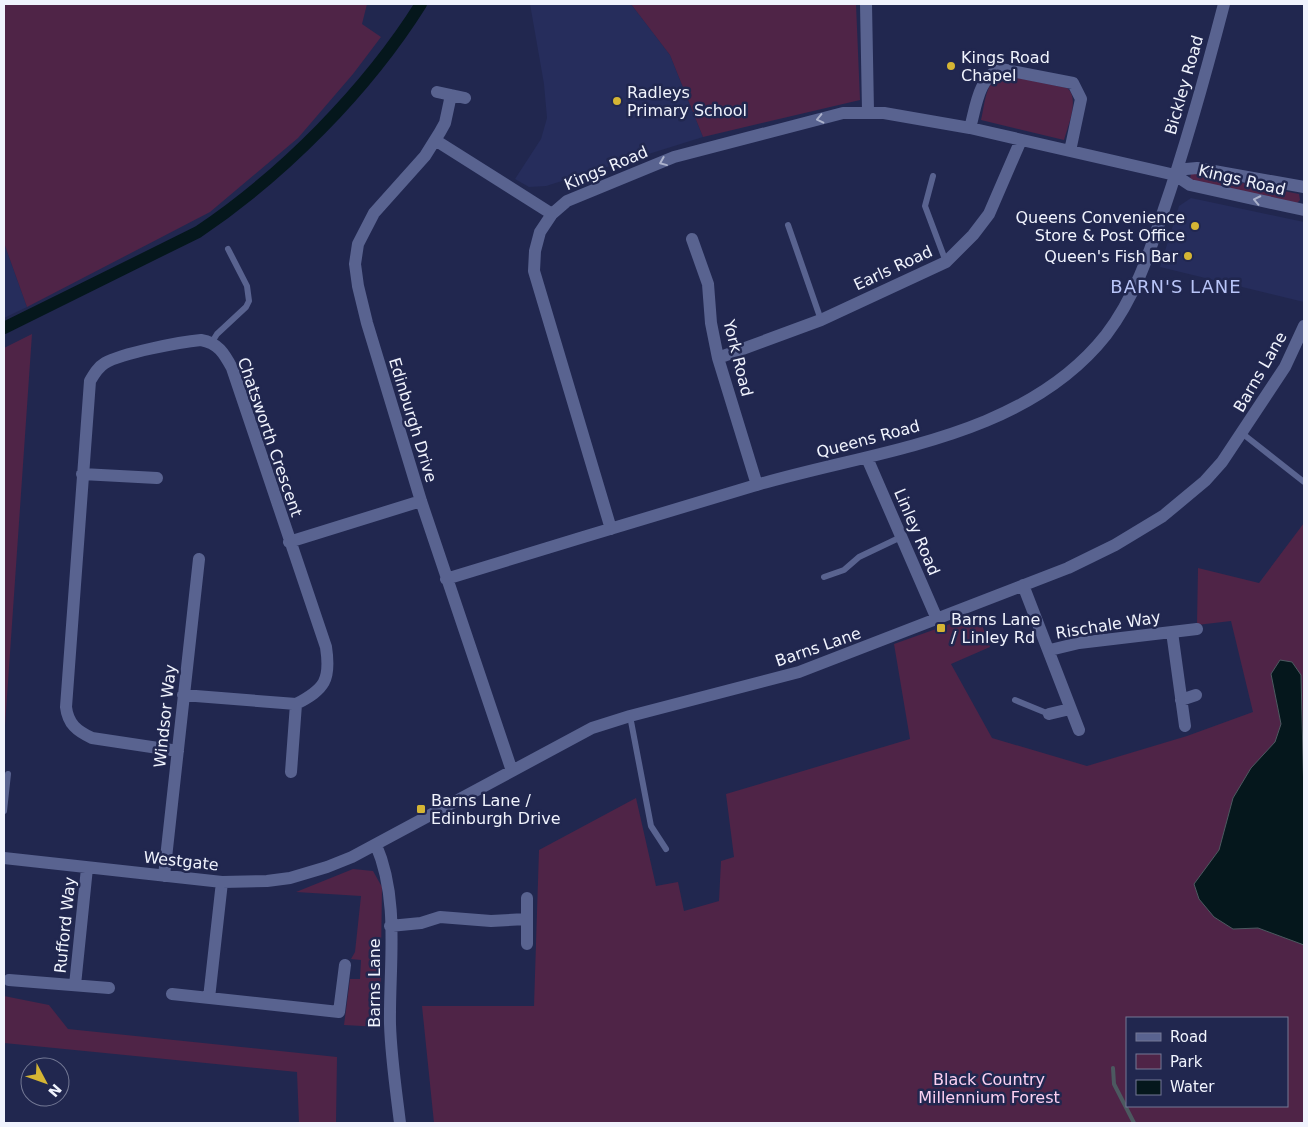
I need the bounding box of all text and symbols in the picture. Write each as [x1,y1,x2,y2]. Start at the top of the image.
street label: Bickley Road [1161,33,1207,137]
place label: Kings Road Chapel [961,48,1050,85]
marker: Kings Road Chapel [945,60,957,72]
place label: Radleys Primary School [627,83,747,120]
marker: Radleys Primary School [611,95,623,107]
one-way arrow [815,113,824,124]
street label: Kings Road [561,142,651,194]
one-way arrow [659,156,668,166]
street label: Kings Road [1197,161,1287,199]
one-way arrow [1252,195,1261,206]
place label: Queens Convenience Store & Post Office [1015,208,1185,245]
marker: Queens Convenience Store & Post Office [1189,220,1201,232]
street label: Earls Road [851,242,935,294]
place label: Queen's Fish Bar [1044,247,1178,266]
marker: Queen's Fish Bar [1182,250,1194,262]
district label: BARN'S LANE [1110,276,1242,297]
street label: York Road [719,317,757,398]
street label: Barns Lane [1229,329,1291,415]
street label: Chatsworth Crescent [234,355,306,519]
street label: Edinburgh Drive [385,355,441,485]
street label: Queens Road [814,416,922,462]
street label: Linley Road [890,486,944,578]
street label: Rischale Way [1054,607,1162,643]
place label: Barns Lane / Linley Rd [951,610,1040,647]
marker: Barns Lane / Linley Rd [935,622,947,634]
street label: Barns Lane [773,623,863,671]
street label: Windsor Way [150,663,180,769]
place label: Barns Lane / Edinburgh Drive [431,791,560,828]
marker: Barns Lane / Edinburgh Drive [415,803,427,815]
street label: Westgate [143,848,219,874]
street label: Rufford Way [50,876,80,974]
street label: Barns Lane [365,938,384,1028]
legend [1126,1017,1288,1107]
text: Road [1170,1028,1208,1046]
text: Park [1170,1053,1203,1071]
north arrow [20,1057,70,1107]
park label: Black Country Millennium Forest [918,1070,1060,1107]
text: Water [1170,1078,1215,1096]
text: N [45,1081,65,1100]

